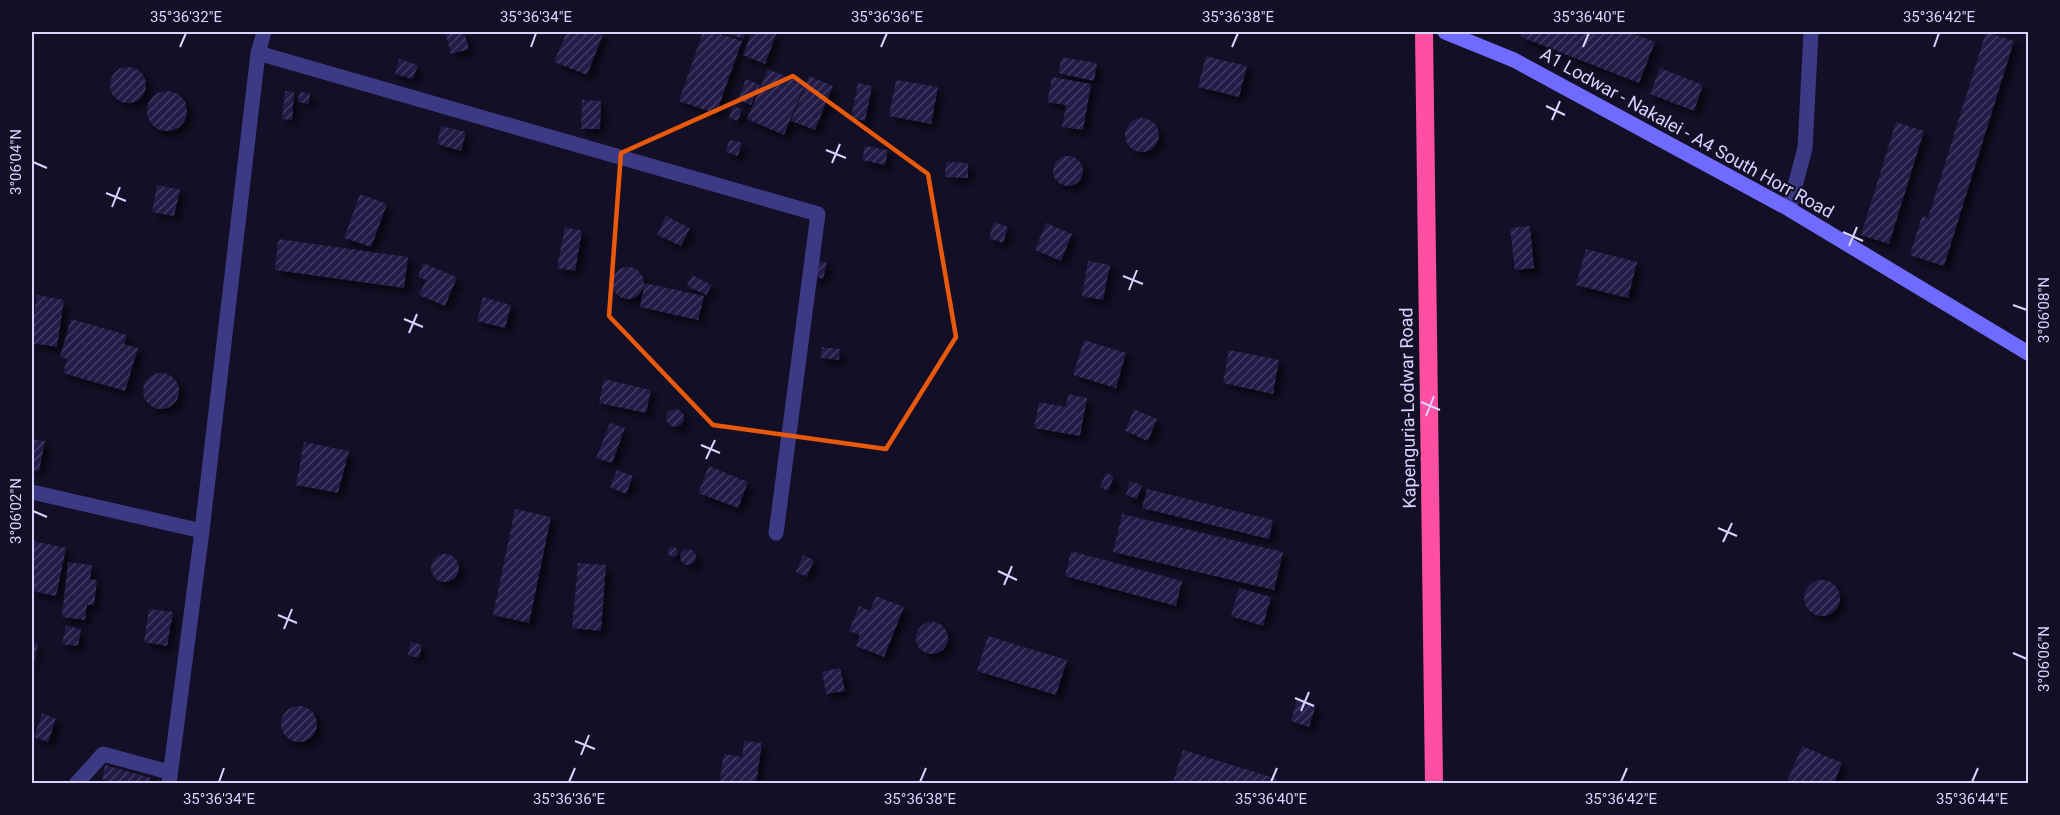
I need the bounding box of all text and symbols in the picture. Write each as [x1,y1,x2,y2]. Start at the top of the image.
text: 35°36'32"E [150,8,223,26]
text: 35°36'34"E [500,8,573,26]
text: 35°36'36"E [851,8,924,26]
text: 35°36'38"E [1202,8,1275,26]
text: 35°36'40"E [1553,8,1626,26]
text: 35°36'42"E [1903,8,1976,26]
street label: A1 Lodwar - Nakalei - A4 South Horr Road [1537,43,1838,222]
text: 3°06'04"N [7,129,25,195]
text: 3°06'08"N [2035,277,2053,343]
street label: Kapenguria-Lodwar Road [1395,307,1420,509]
text: 3°06'02"N [7,478,25,544]
text: 3°06'06"N [2035,626,2053,692]
text: 35°36'34"E [183,790,256,808]
text: 35°36'36"E [533,790,606,808]
text: 35°36'38"E [884,790,957,808]
text: 35°36'40"E [1235,790,1308,808]
text: 35°36'42"E [1585,790,1658,808]
text: 35°36'44"E [1936,790,2009,808]

